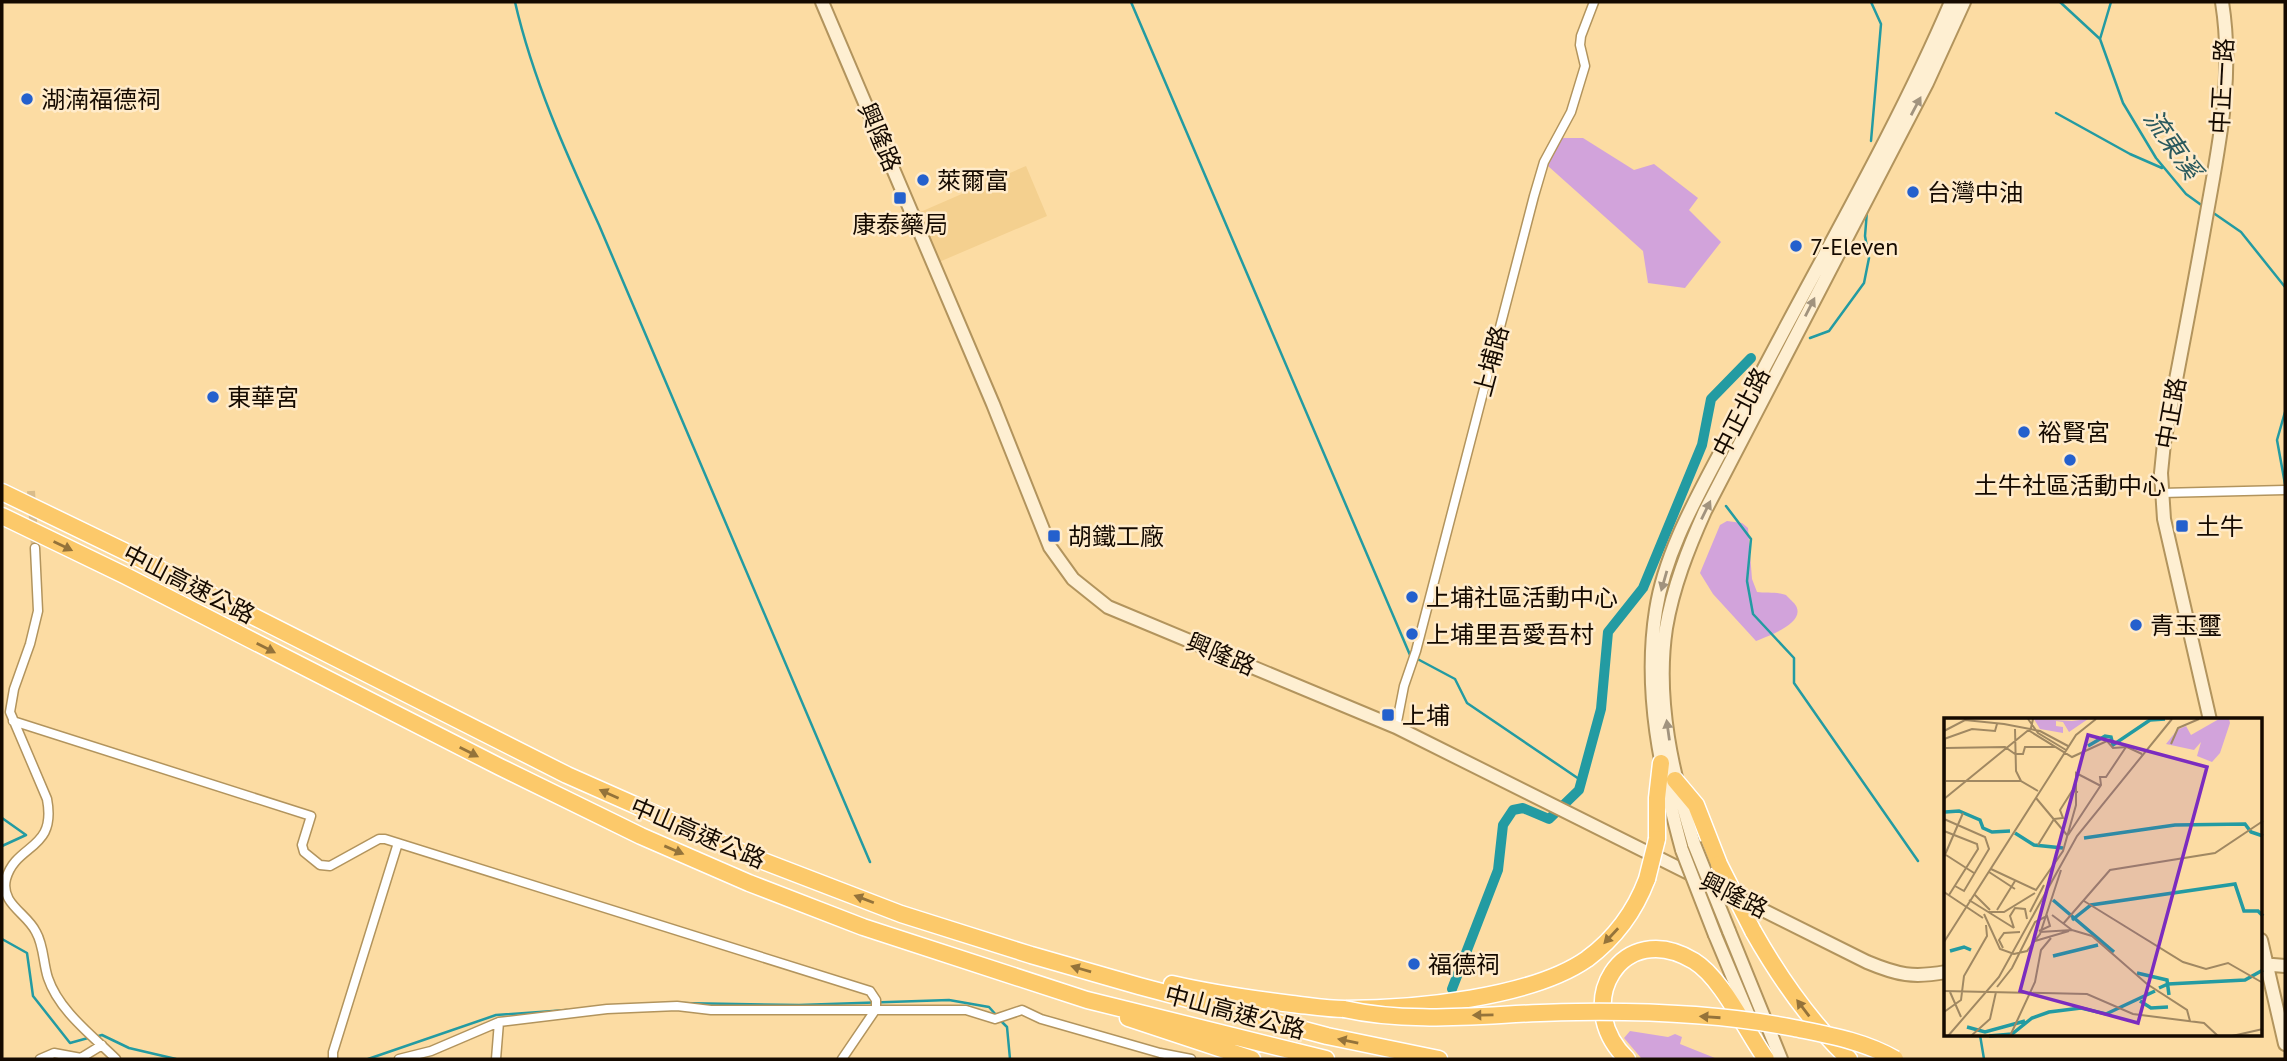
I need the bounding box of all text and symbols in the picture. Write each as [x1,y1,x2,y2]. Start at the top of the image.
street label: 中正一路 [2204,37,2240,135]
place label: 湖湳福德祠 [41,84,161,115]
marker: 湖湳福德祠 [19,91,35,107]
one-way arrow [1910,96,1921,116]
street label: 興隆路 [852,98,908,176]
water label: 流東溪 [2137,103,2211,189]
place label: 萊爾富 [937,165,1009,196]
marker: 萊爾富 [915,172,931,188]
place label: 台灣中油 [1927,177,2023,208]
marker: 台灣中油 [1905,184,1921,200]
marker: 康泰藥局 [892,190,908,206]
place label: 康泰藥局 [852,209,948,240]
place label: 7-Eleven [1810,231,1898,262]
marker: 7-Eleven [1788,238,1804,254]
one-way arrow [1804,297,1815,317]
street label: 上埔路 [1467,322,1515,400]
street label: 中正北路 [1705,362,1777,462]
street label: 中正路 [2149,375,2193,451]
place label: 東華宮 [227,382,299,413]
marker: 東華宮 [205,389,221,405]
place label: 裕賢宮 [2038,417,2110,448]
marker: 裕賢宮 [2016,424,2032,440]
marker: 土牛社區活動中心 [2062,452,2078,468]
place label: 土牛社區活動中心 [1974,470,2166,501]
one-way arrow [1700,500,1712,520]
place label: 土牛 [2196,511,2244,542]
marker: 土牛 [2174,518,2190,534]
place label: 胡鐵工廠 [1068,521,1164,552]
marker: 胡鐵工廠 [1046,528,1062,544]
street label: 中山高速公路 [118,538,260,630]
one-way arrow [53,540,73,551]
one-way arrow [1658,570,1668,591]
place label: 上埔社區活動中心 [1426,582,1618,613]
marker: 上埔社區活動中心 [1404,589,1420,605]
place label: 青玉璽 [2150,610,2222,641]
marker: 青玉璽 [2128,617,2144,633]
place label: 上埔里吾愛吾村 [1426,619,1594,650]
street label: 興隆路 [1182,626,1260,682]
marker: 上埔里吾愛吾村 [1404,626,1420,642]
one-way arrow [256,643,276,654]
place label: 上埔 [1402,700,1450,731]
marker: 上埔 [1380,707,1396,723]
inset map [1944,718,2262,1036]
one-way arrow [1662,719,1673,741]
one-way arrow [459,746,479,757]
one-way arrow [599,788,619,800]
street label: 中山高速公路 [626,791,770,875]
one-way arrow [664,845,685,856]
street label: 興隆路 [1695,865,1773,925]
one-way arrow [854,894,875,905]
one-way arrow [1603,927,1619,944]
place label: 福德祠 [1428,949,1500,980]
marker: 福德祠 [1406,956,1422,972]
one-way arrow [1070,963,1091,973]
street label: 中山高速公路 [1161,978,1309,1046]
one-way arrow [1797,999,1811,1017]
one-way arrow [1471,1010,1493,1021]
one-way arrow [1699,1011,1721,1022]
one-way arrow [1337,1035,1359,1046]

